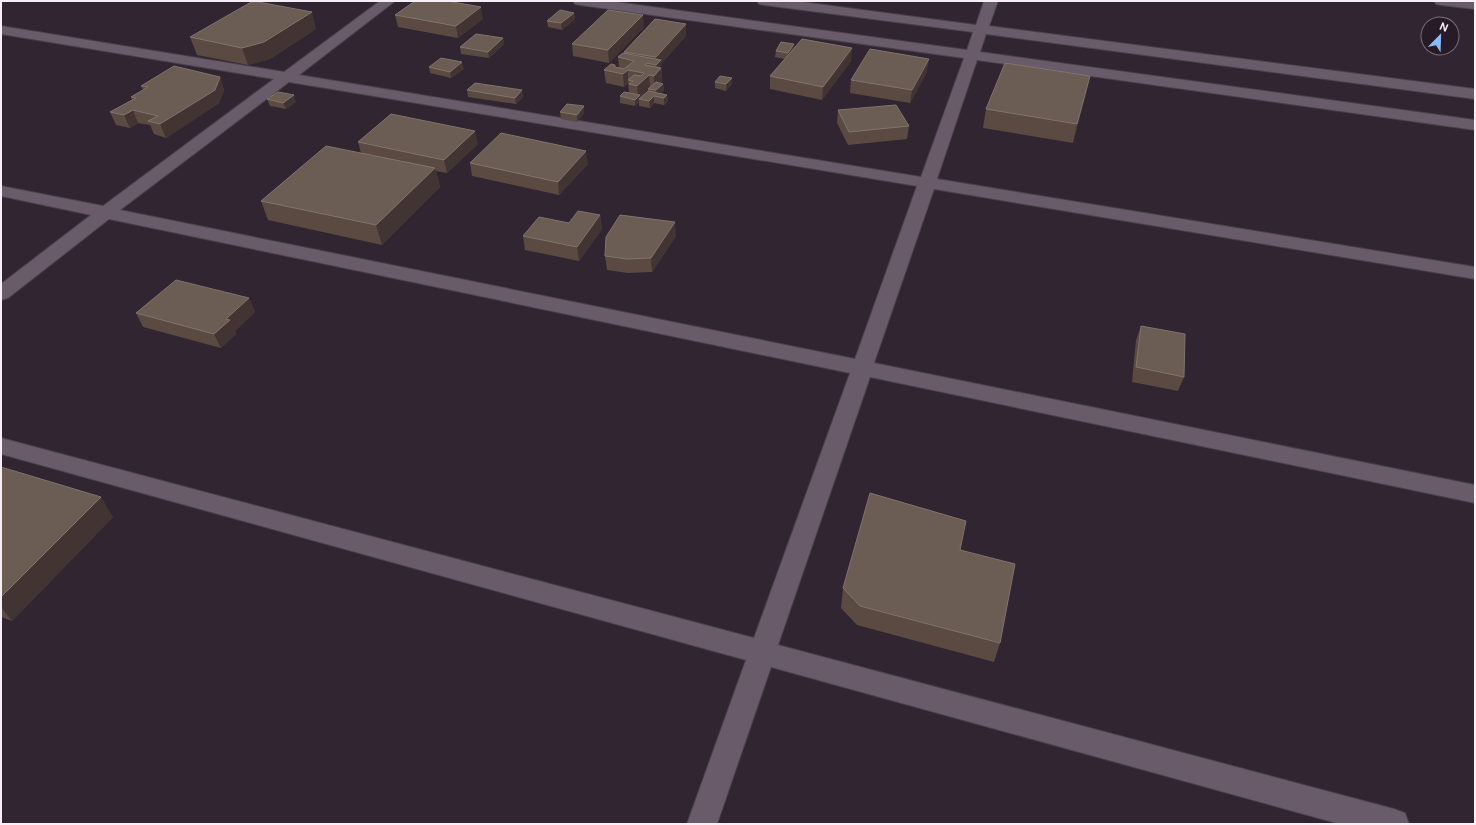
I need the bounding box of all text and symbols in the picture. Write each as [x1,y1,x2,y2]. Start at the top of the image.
north arrow [1420,16,1460,56]
text: N [1437,19,1450,35]

